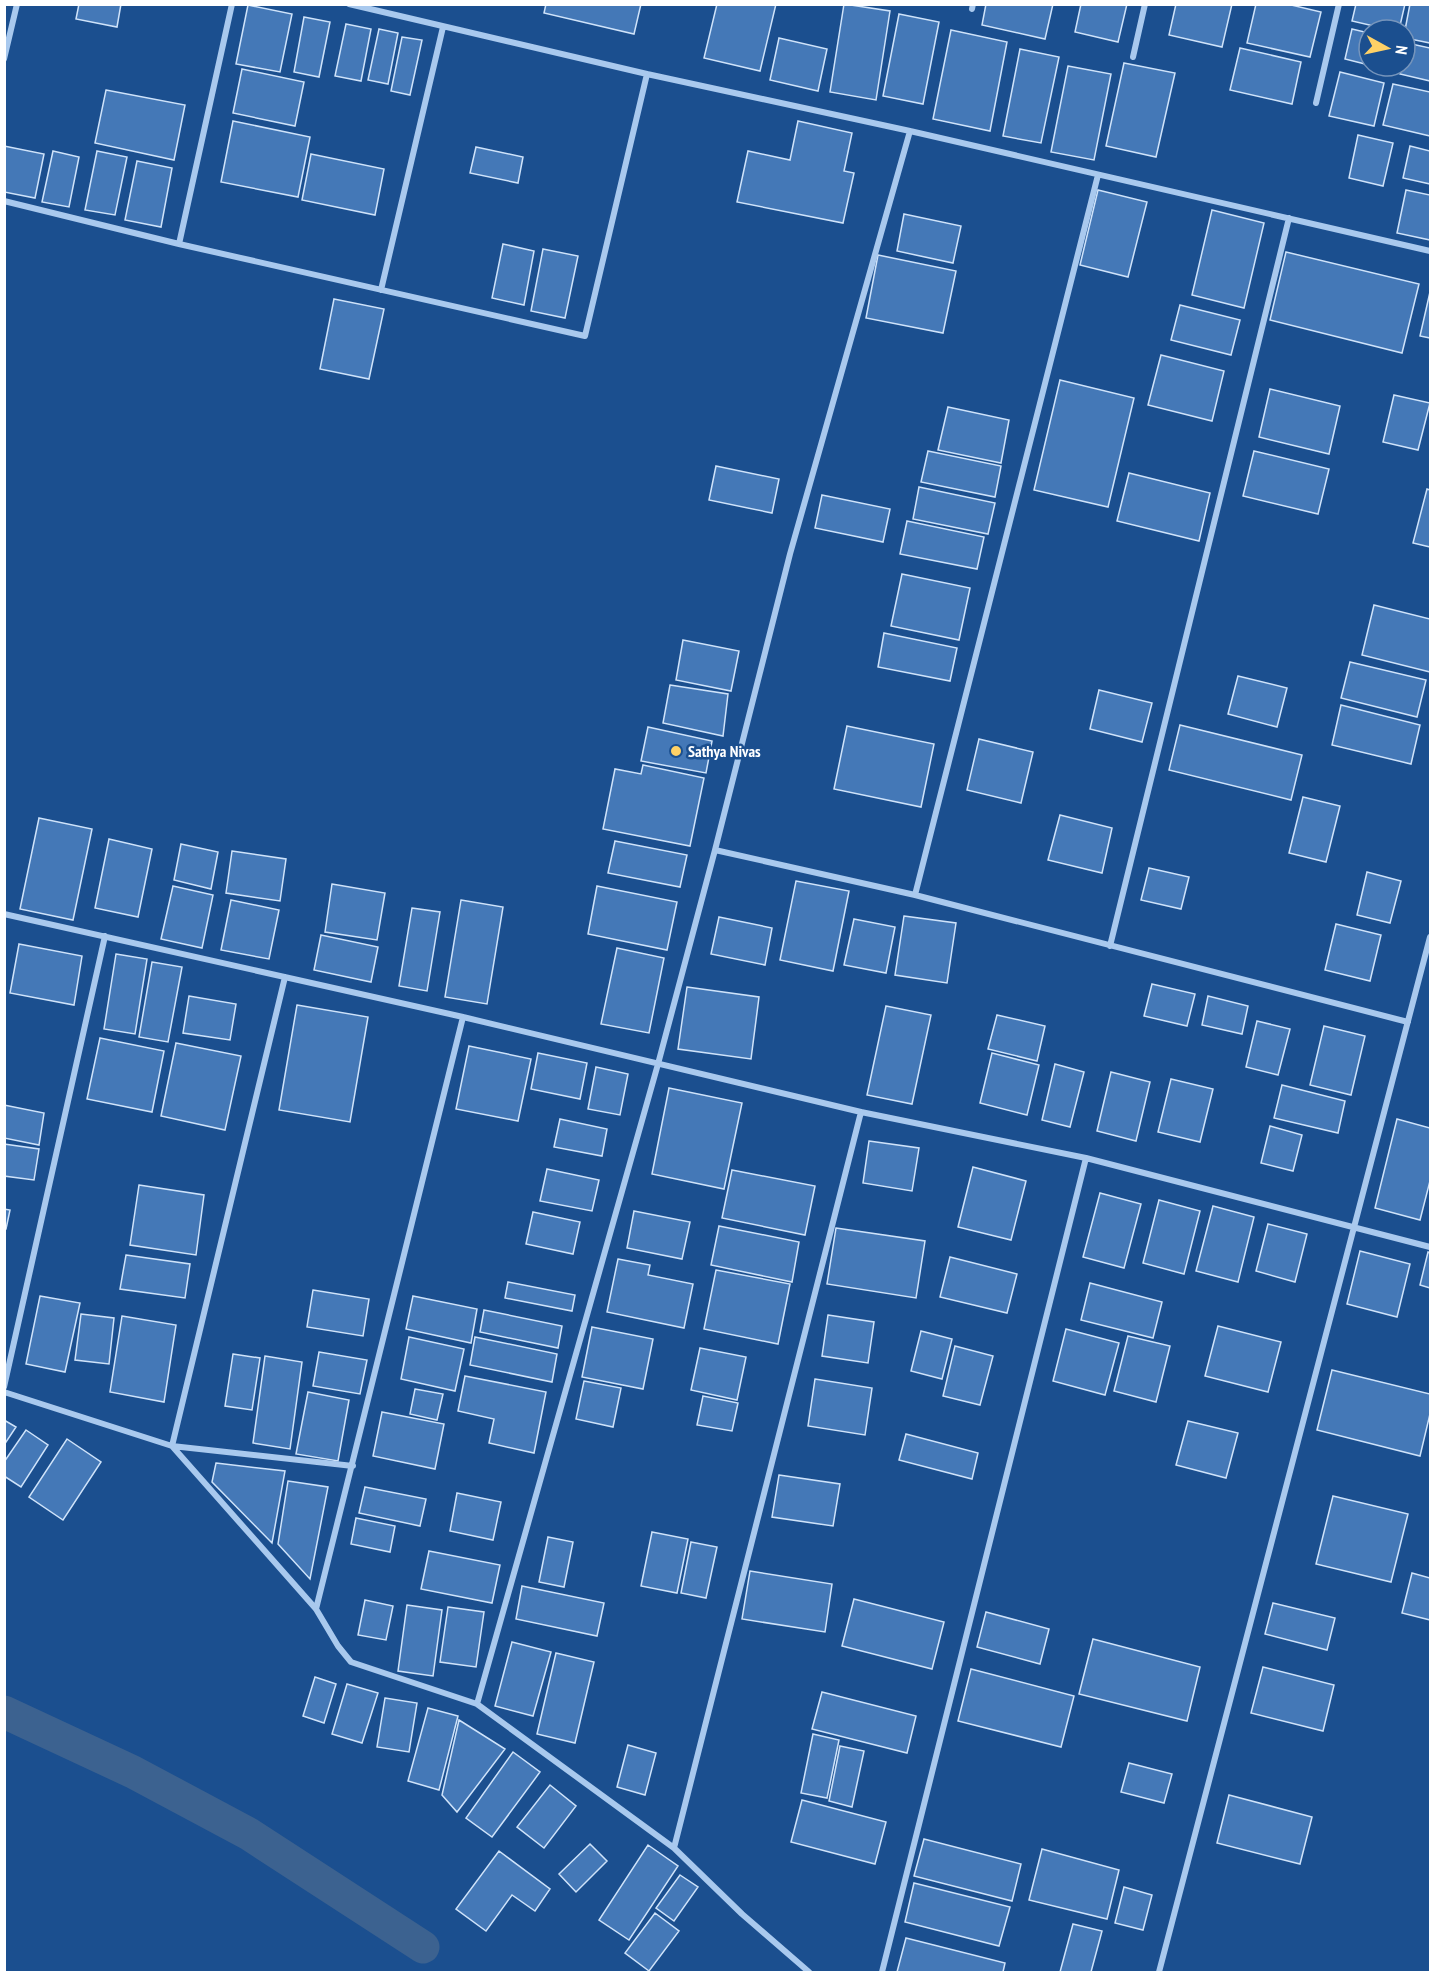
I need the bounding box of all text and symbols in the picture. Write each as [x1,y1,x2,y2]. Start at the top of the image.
north arrow [1357,18,1417,78]
text: N [1391,44,1412,56]
place label: Sathya Nivas [688,741,761,761]
marker: Sathya Nivas [669,744,683,758]

